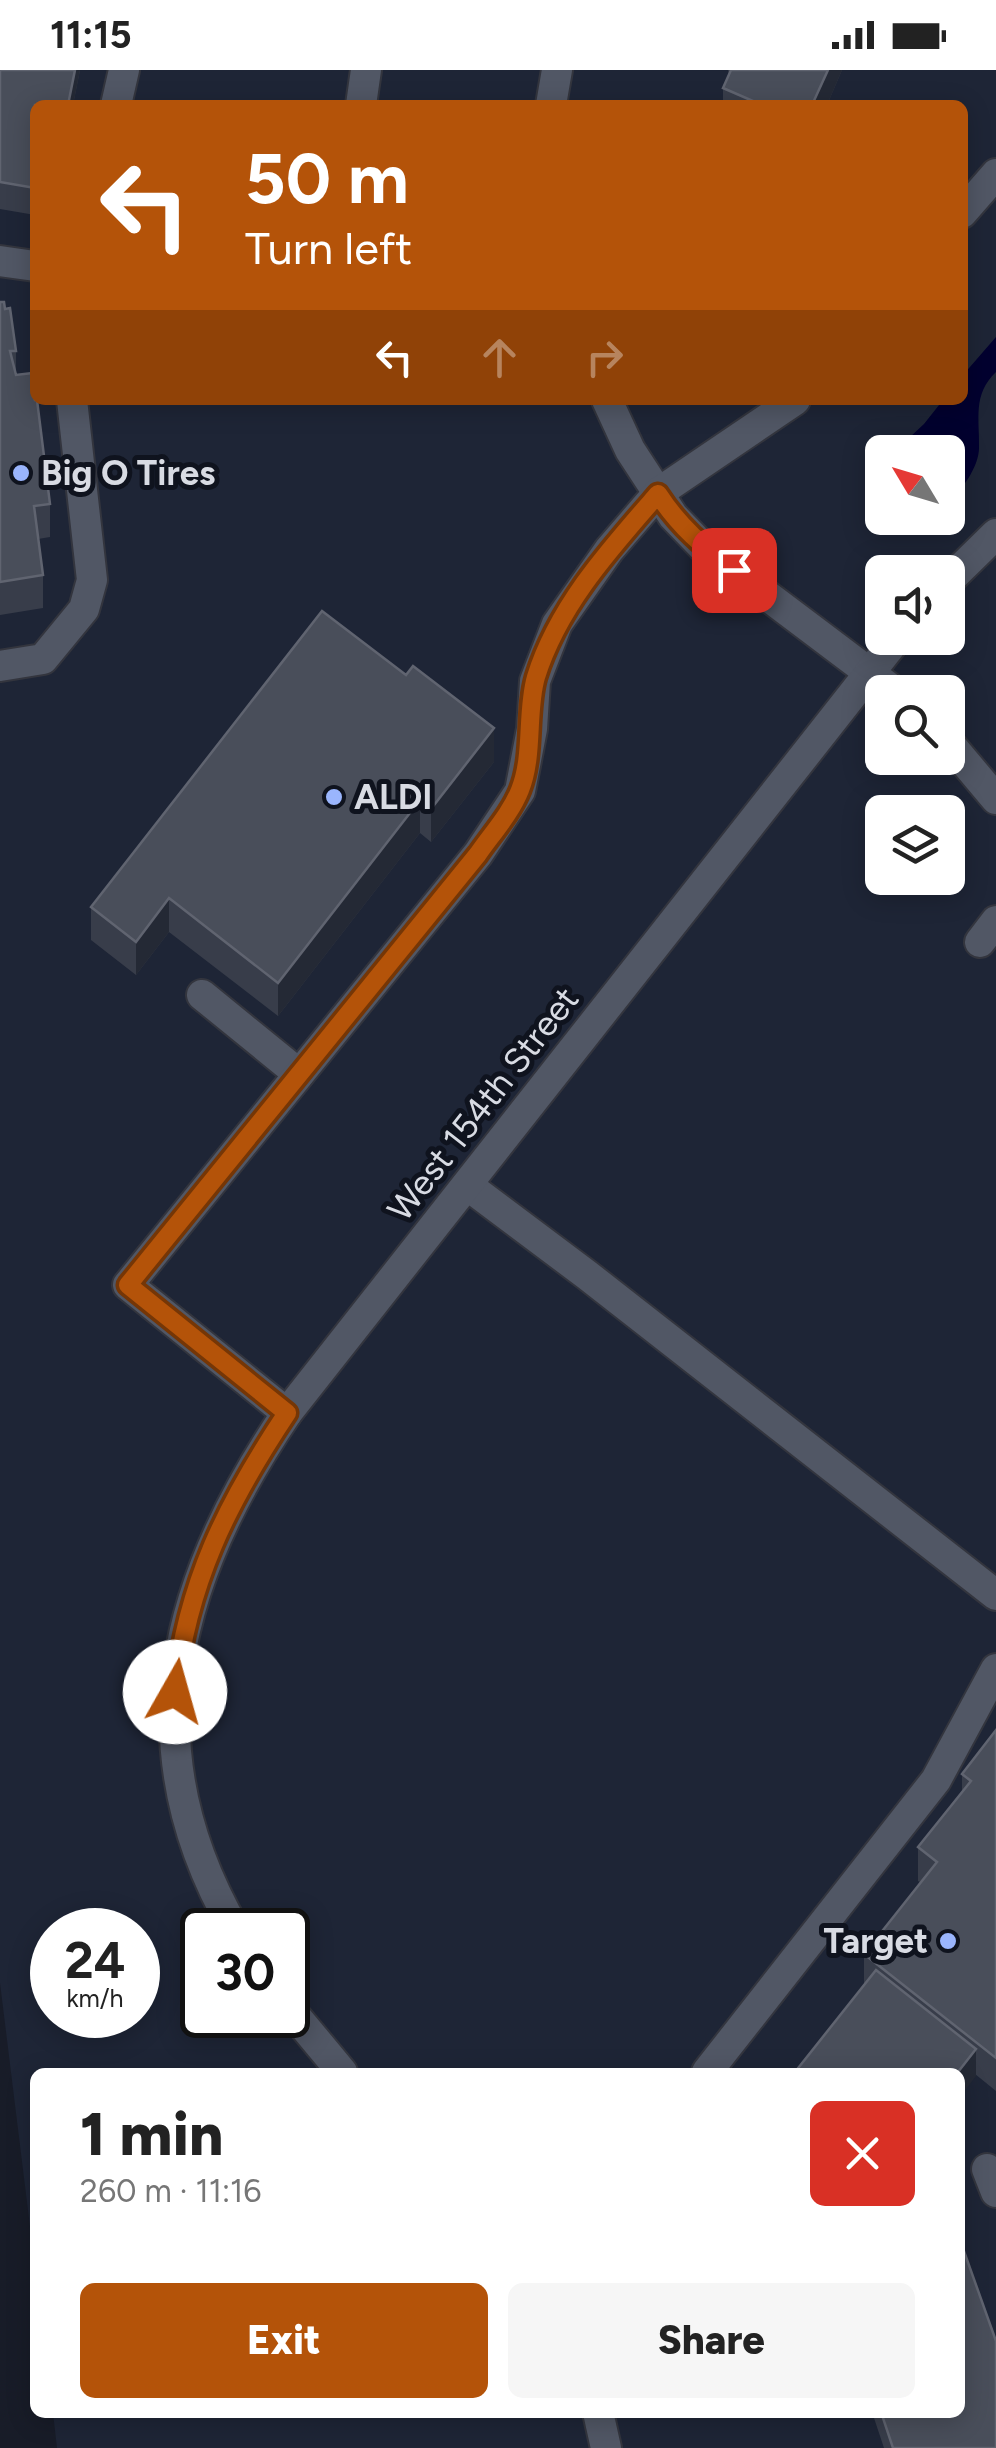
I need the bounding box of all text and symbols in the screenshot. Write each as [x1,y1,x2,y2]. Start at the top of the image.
text: 11:15 [50,12,132,58]
text: 50 m [245,136,409,221]
icon: left [80,140,210,270]
text: Turn left [245,221,412,275]
icon: left [367,330,422,385]
icon: ahead [472,330,527,385]
icon: right [577,330,632,385]
north arrow [865,435,965,535]
map controls [865,435,965,895]
place label: Big O Tires [41,452,215,494]
marker: Big O Tires [10,462,32,484]
pin [692,528,777,613]
icon: arrive [707,543,762,598]
button: sound [865,555,965,655]
button: search [865,675,965,775]
place label: ALDI [354,776,432,818]
marker: ALDI [323,786,345,808]
button: layers [865,795,965,895]
street label: West 154th Street [379,979,587,1229]
position arrow [123,1640,227,1744]
speed limit sign: 30 [180,1908,310,2038]
place label: Target [823,1920,928,1962]
text: 24 [65,1930,125,1991]
marker: Target [937,1930,959,1952]
text: km/h [66,1983,124,2013]
text: 1 min [80,2098,223,2170]
button: close [810,2101,915,2206]
text: 260 m · 11:16 [80,2172,261,2210]
button: Exit [80,2283,488,2398]
button: Share [508,2283,915,2398]

